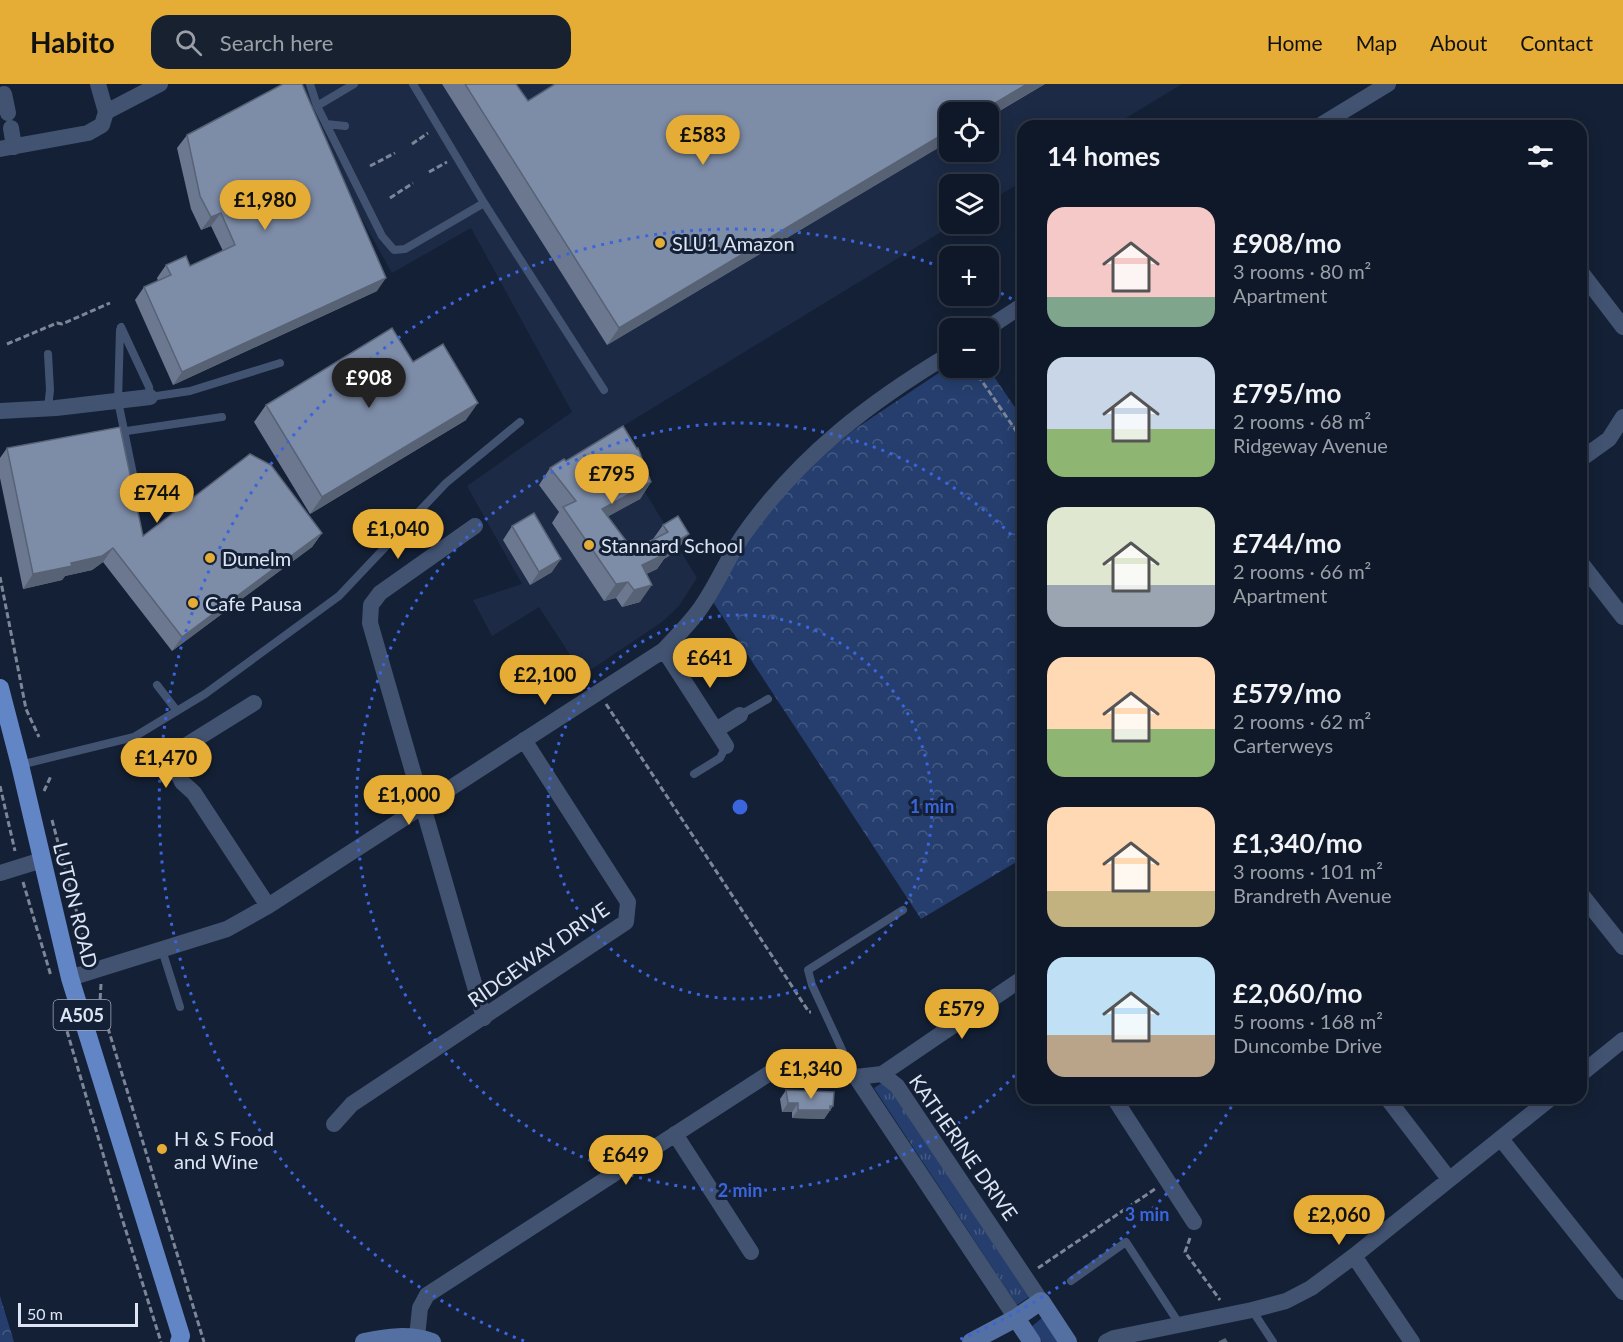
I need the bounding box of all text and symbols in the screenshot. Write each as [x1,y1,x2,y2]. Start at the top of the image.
search box [151,15,571,69]
text: Habito [30,25,115,59]
icon: search [172,26,205,59]
text: Search here [220,29,333,56]
text: Home [1267,30,1323,55]
text: Map [1356,30,1397,55]
text: About [1430,30,1487,55]
text: Contact [1520,30,1593,55]
map controls [939,102,999,378]
button: locate [939,102,999,162]
pin: £583 [667,115,739,166]
text: £583 [680,122,726,146]
text: 14 homes [1047,140,1160,172]
icon: filters [1524,140,1557,173]
button: layers [939,174,999,234]
pin: £1,980 [216,180,314,231]
text: £1,980 [234,187,296,211]
text: £908/mo [1233,227,1341,259]
place label: SLU1 Amazon [672,231,795,255]
icon: home [1095,231,1167,303]
marker: SLU1 Amazon [653,236,667,250]
button: + [939,246,999,306]
text: 3 rooms · 80 m² [1233,259,1371,283]
text: Apartment [1233,283,1327,307]
button: − [939,318,999,378]
pin: £908 [333,358,405,409]
text: £908 [346,365,392,389]
text: £795/mo [1233,377,1341,409]
icon: home [1095,381,1167,453]
text: 2 rooms · 68 m² [1233,409,1371,433]
text: Ridgeway Avenue [1233,433,1388,457]
pin: £795 [576,454,648,505]
text: £795 [589,461,635,485]
pin: £744 [121,473,193,524]
text: £744 [134,480,180,504]
pin: £1,040 [349,509,447,560]
text: £1,040 [367,516,429,540]
text: £744/mo [1233,527,1341,559]
icon: home [1095,531,1167,603]
place label: Stannard School [601,533,743,557]
marker: Stannard School [582,538,596,552]
place label: Dunelm [222,546,291,570]
marker: Dunelm [203,551,217,565]
text: 2 rooms · 66 m² [1233,559,1371,583]
text: Apartment [1233,583,1327,607]
place label: Cafe Pausa [205,591,302,615]
marker: Cafe Pausa [186,596,200,610]
pin: £641 [674,638,746,689]
text: £641 [687,645,733,669]
pin: £2,100 [496,655,594,706]
text: £2,100 [514,662,576,686]
text: £579/mo [1233,677,1341,709]
icon: home [1095,681,1167,753]
text: 2 rooms · 62 m² [1233,709,1371,733]
text: Carterweys [1233,733,1333,757]
pin: £1,470 [117,738,215,789]
text: £1,470 [135,745,197,769]
pin: £1,000 [360,775,458,826]
text: £1,000 [378,782,440,806]
text: 1 min [910,795,954,817]
centre of rings [730,797,750,817]
text: £1,340/mo [1233,827,1363,859]
icon: home [1095,831,1167,903]
street label: LUTON ROAD [49,840,103,970]
text: 3 rooms · 101 m² [1233,859,1383,883]
text: Brandreth Avenue [1233,883,1391,907]
street label: RIDGEWAY DRIVE [463,896,613,1012]
text: £2,060/mo [1233,977,1363,1009]
icon: home [1095,981,1167,1053]
pin: £579 [926,989,998,1040]
text: £579 [939,996,985,1020]
road number: A505 [54,1000,110,1030]
text: 5 rooms · 168 m² [1233,1009,1383,1033]
text: Duncombe Drive [1233,1033,1382,1057]
pin: £1,340 [762,1049,860,1100]
text: £1,340 [780,1056,842,1080]
street label: KATHERINE DRIVE [905,1069,1023,1225]
place label: H & S Food and Wine [174,1126,274,1173]
pin: £649 [590,1135,662,1186]
marker: H & S Food and Wine [155,1142,169,1156]
text: £649 [603,1142,649,1166]
text: 2 min [718,1179,762,1201]
pin: £2,060 [1290,1195,1388,1246]
text: £2,060 [1308,1202,1370,1226]
text: 3 min [1125,1203,1169,1225]
scale bar [18,1300,138,1328]
text: 50 m [27,1304,63,1323]

